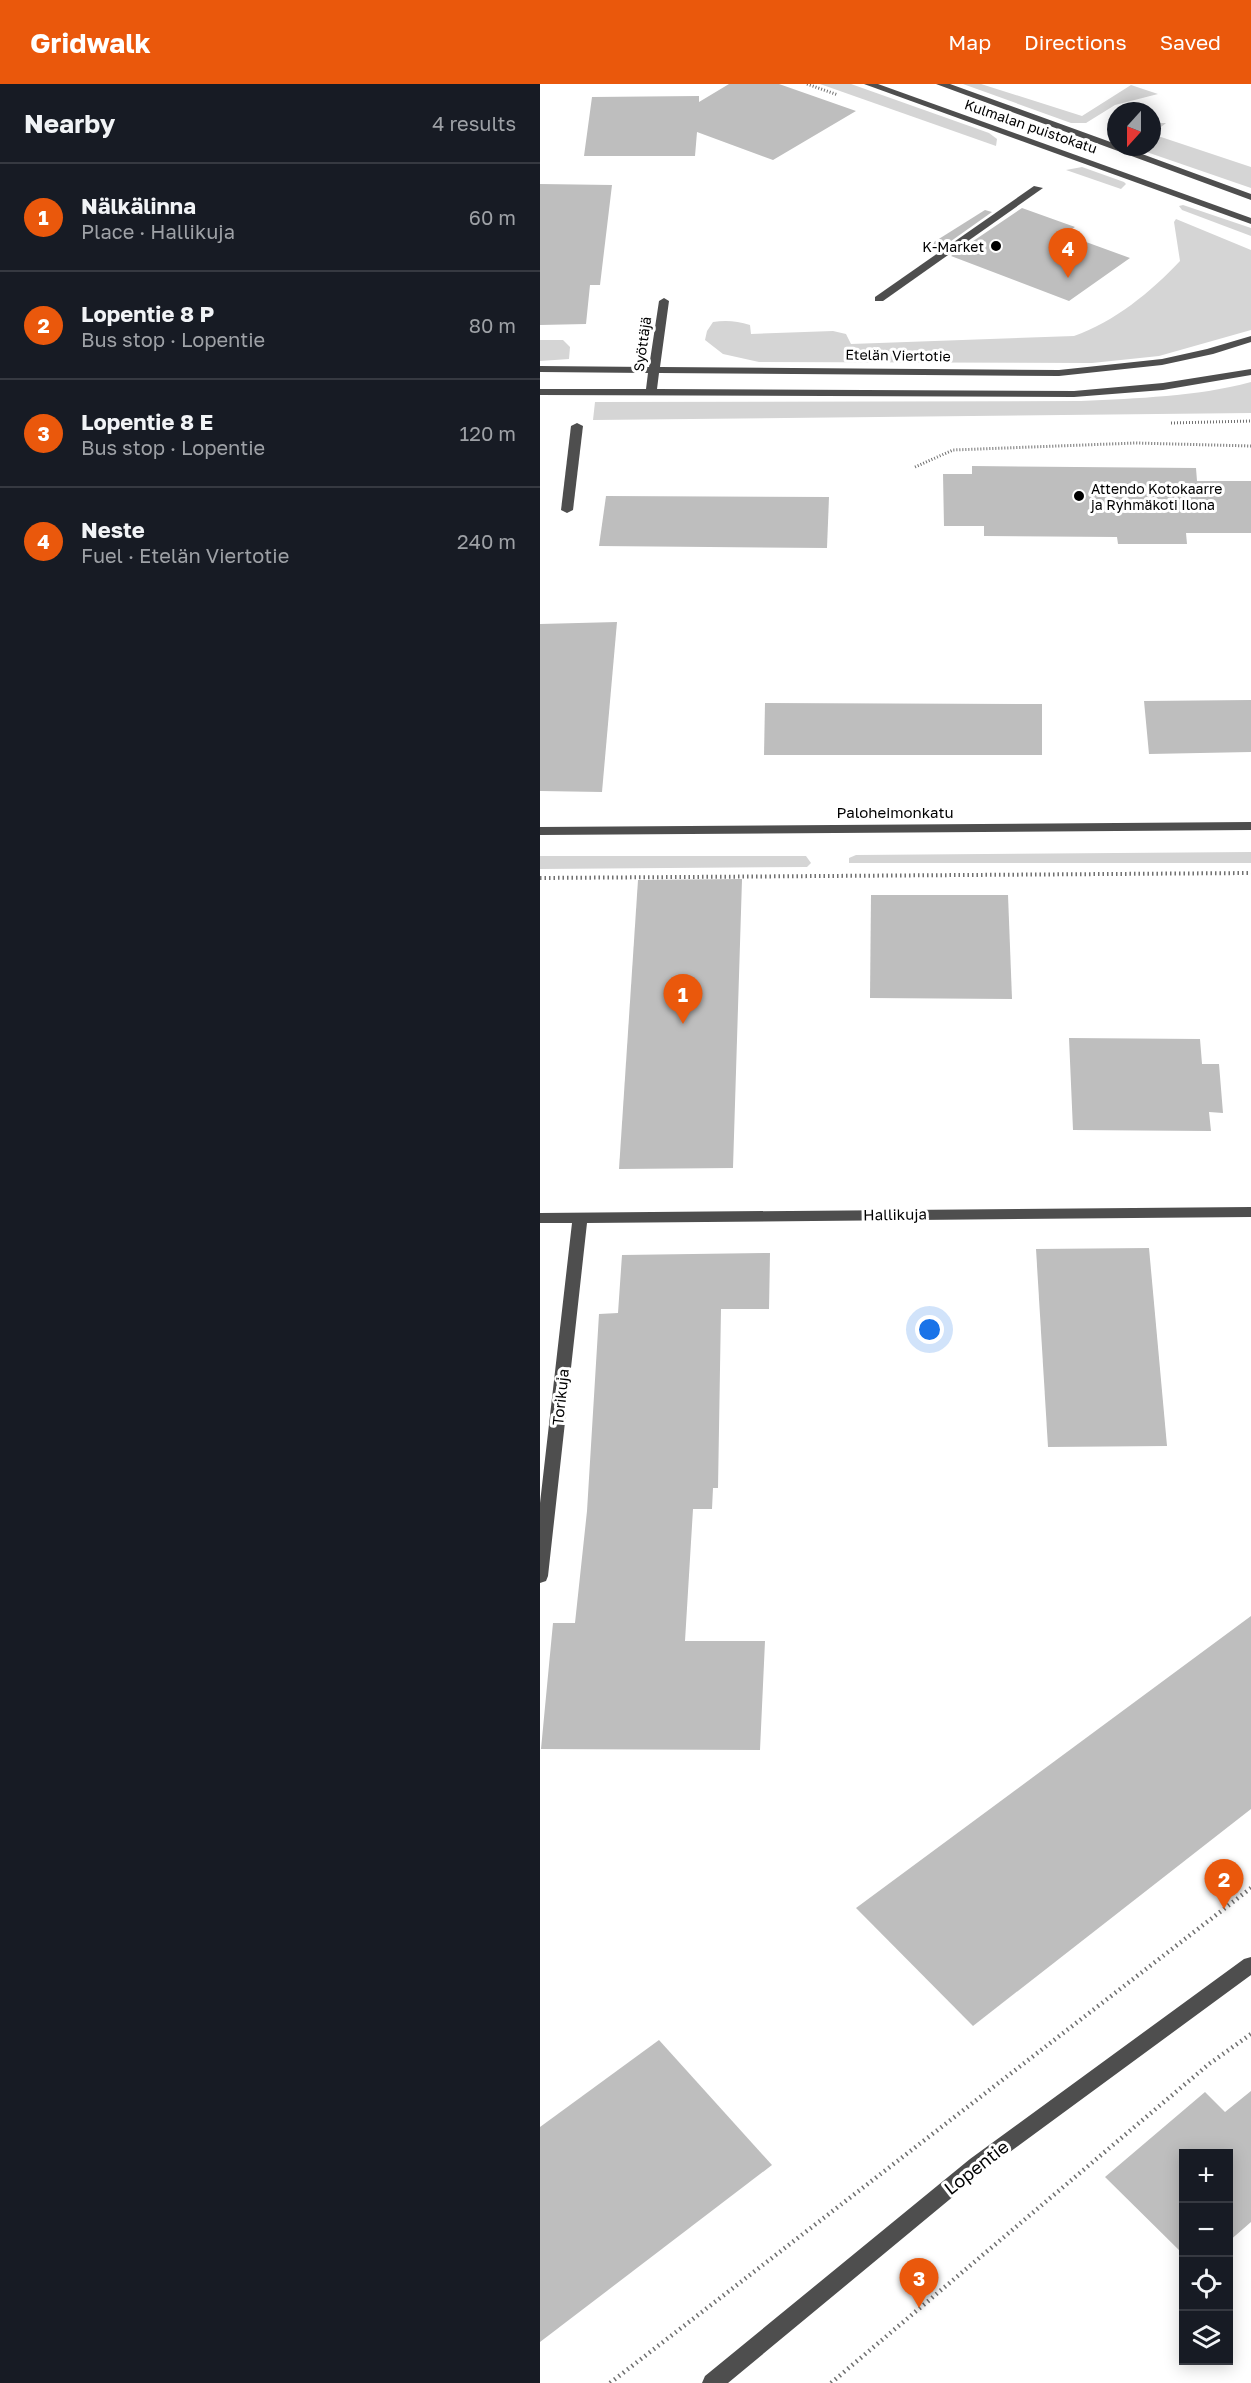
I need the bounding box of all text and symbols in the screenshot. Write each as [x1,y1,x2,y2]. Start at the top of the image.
text: Gridwalk [30,26,151,59]
text: Map [948,29,991,55]
text: Directions [1024,29,1127,55]
text: Saved [1160,29,1221,55]
street label: Kulmalan puistokatu [963,95,1099,157]
north arrow [1107,102,1161,156]
text: Nearby [24,108,115,139]
text: 4 results [432,111,516,135]
text: Nälkälinna [81,192,196,219]
text: 1 [38,205,49,229]
text: 60 m [469,205,516,229]
text: Place · Hallikuja [81,219,235,243]
pin: 4 [1048,228,1088,278]
place label: K-Market [922,238,984,255]
marker: K-Market [989,239,1003,253]
text: Lopentie 8 P [81,300,214,327]
text: 2 [37,313,50,337]
text: 80 m [469,313,516,337]
street label: Syöttäjä [630,315,654,373]
text: Bus stop · Lopentie [81,327,265,351]
street label: Etelän Viertotie [845,346,951,364]
text: Lopentie 8 E [81,408,213,435]
text: 3 [37,421,50,445]
text: 120 m [460,421,516,445]
text: Bus stop · Lopentie [81,435,265,459]
place label: Attendo Kotokaarre ja Ryhmäkoti Ilona [1090,480,1222,513]
marker: Attendo Kotokaarre ja Ryhmäkoti Ilona [1072,489,1086,503]
text: Neste [81,516,145,543]
text: 4 [37,529,50,553]
text: 240 m [457,529,516,553]
text: Fuel · Etelän Viertotie [81,543,289,567]
street label: Paloheimonkatu [837,803,953,821]
pin: 1 [664,974,702,1024]
street label: Hallikuja [863,1204,927,1224]
your location [915,1315,944,1344]
street label: Torikuja [548,1368,572,1426]
pin: 2 [1204,1860,1244,1909]
street label: Lopentie [939,2135,1013,2199]
map controls [1179,2149,1233,2365]
button: + [1179,2149,1233,2203]
button: − [1179,2203,1233,2257]
button: locate [1179,2257,1233,2311]
pin: 3 [900,2258,938,2308]
button: layers [1179,2311,1233,2365]

